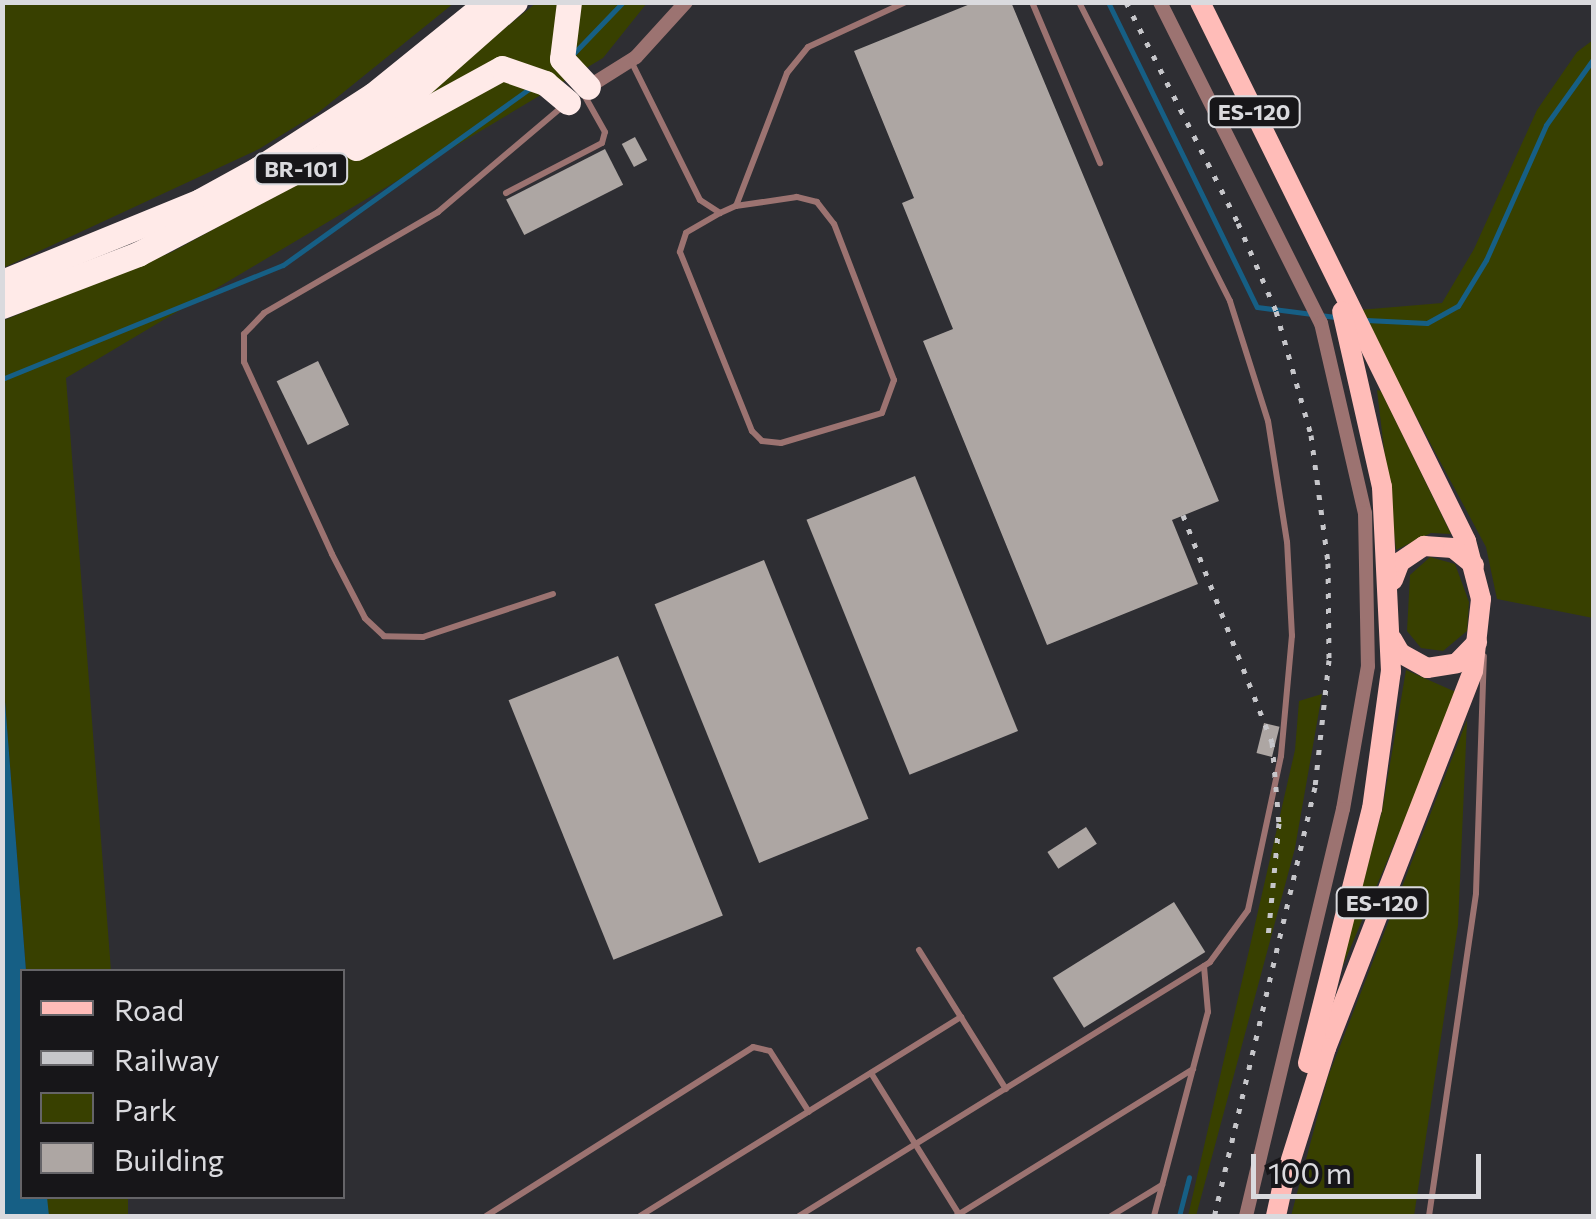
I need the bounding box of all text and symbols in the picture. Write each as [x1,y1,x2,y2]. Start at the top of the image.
road number: ES-120 [1206,95,1302,129]
road number: BR-101 [254,152,348,186]
road number: ES-120 [1334,886,1430,920]
legend [20,969,345,1199]
text: Road [114,990,184,1027]
text: Railway [114,1040,220,1077]
text: Park [114,1090,177,1127]
scale bar [1256,1134,1486,1196]
text: Building [114,1140,224,1177]
text: 100 m [1268,1153,1352,1190]

